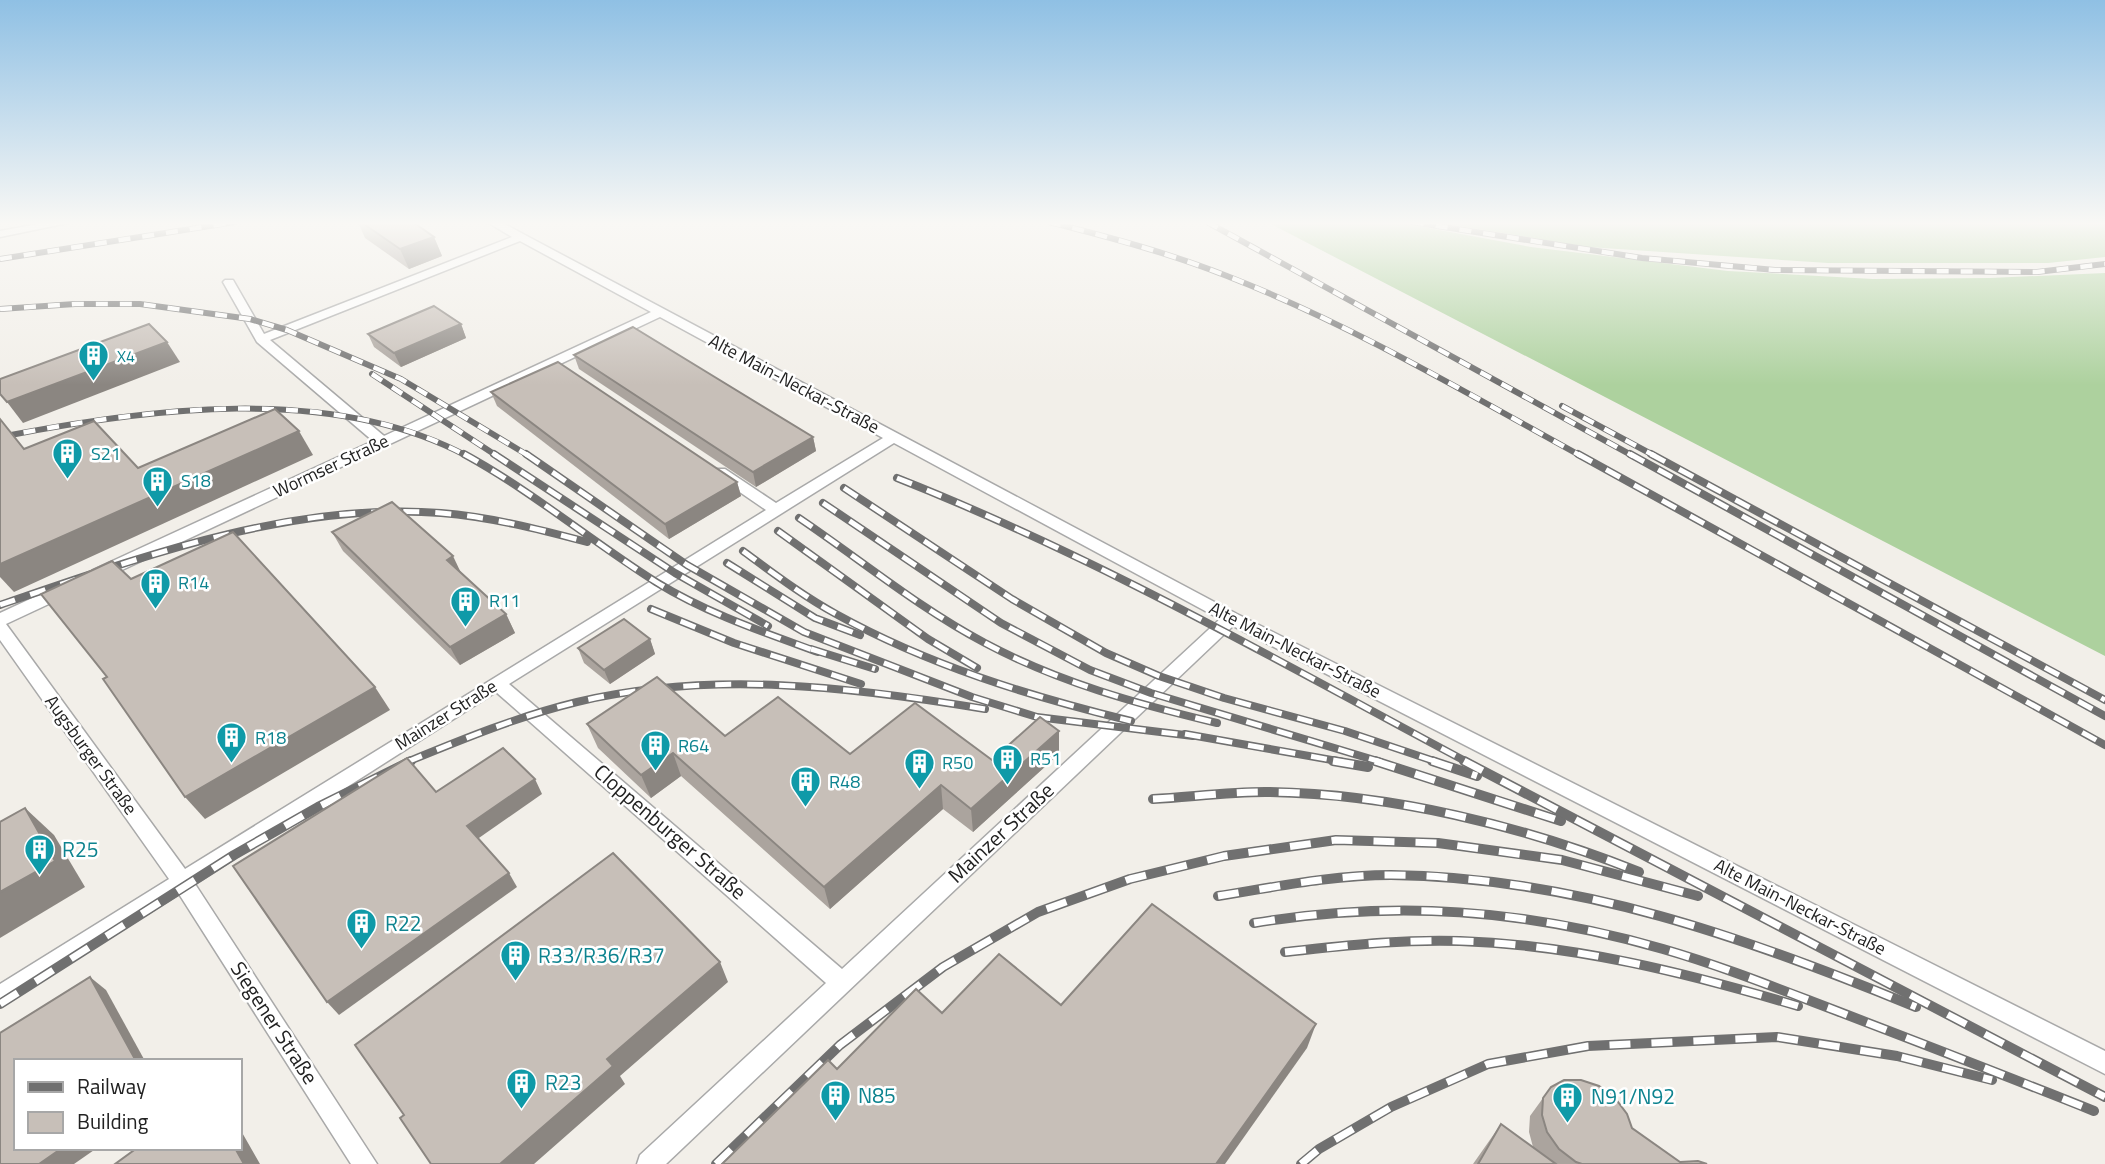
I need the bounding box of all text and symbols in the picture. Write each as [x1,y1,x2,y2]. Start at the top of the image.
street label: Alte Main-Neckar-Straße [704,327,884,440]
building icon: X4 [77,339,111,383]
place label: X4 [117,344,135,368]
street label: Wormser Straße [269,427,393,504]
building icon: S21 [51,437,85,481]
place label: S21 [91,440,121,467]
building icon: S18 [141,464,175,508]
place label: S18 [181,467,211,494]
building icon: R14 [138,566,172,610]
place label: R14 [178,569,209,596]
building icon: R11 [449,584,483,628]
place label: R11 [489,587,520,614]
street label: Alte Main-Neckar-Straße [1205,594,1386,705]
street label: Mainzer Straße [390,672,502,757]
street label: Augsburger Straße [39,689,144,820]
building icon: R18 [215,721,249,765]
place label: R18 [255,724,286,751]
building icon: R64 [638,729,672,773]
place label: R64 [678,732,709,759]
building icon: R51 [990,742,1024,786]
place label: R51 [1030,745,1061,772]
building icon: R50 [902,746,936,790]
place label: R50 [942,749,973,776]
street label: Cloppenburger Straße [587,756,754,907]
building icon: R48 [789,765,823,809]
place label: R48 [829,768,860,795]
street label: Mainzer Straße [940,775,1061,890]
building icon: R25 [22,833,56,877]
place label: R25 [62,833,98,865]
street label: Alte Main-Neckar-Straße [1710,851,1891,962]
building icon: R22 [345,907,379,951]
place label: R22 [385,907,421,939]
building icon: R33/R36/R37 [498,939,532,983]
place label: R33/R36/R37 [538,939,665,971]
street label: Siegener Straße [223,955,327,1090]
legend [14,1059,242,1150]
building icon: R23 [505,1066,539,1110]
place label: R23 [545,1066,581,1098]
text: Railway [77,1070,146,1102]
building icon: N85 [818,1079,852,1123]
place label: N85 [858,1079,896,1111]
building icon: N91/N92 [1551,1080,1585,1124]
place label: N91/N92 [1591,1080,1675,1112]
text: Building [77,1105,149,1137]

